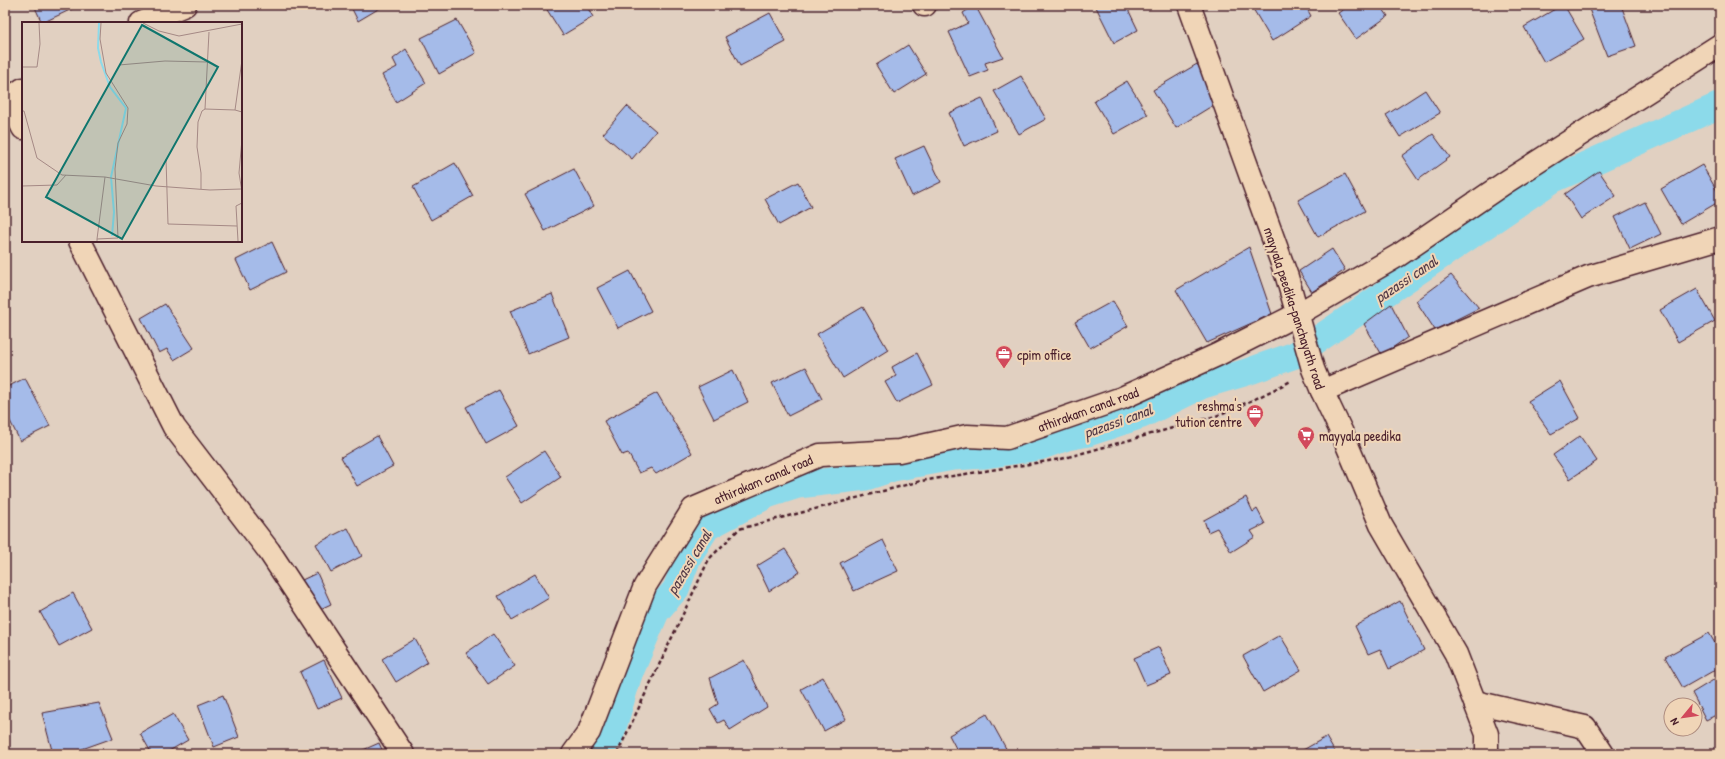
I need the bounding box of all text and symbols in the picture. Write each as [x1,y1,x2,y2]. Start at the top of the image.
inset map [22,22,242,242]
street label: mayyala peedika-panchayath road [1259,225,1330,392]
water label: pazassi canal [1370,250,1442,308]
office icon: cpim office [994,344,1014,369]
place label: cpim office [1017,345,1072,365]
street label: athirakam canal road [1035,382,1142,436]
place label: reshma's tution centre [1175,396,1242,431]
water label: pazassi canal [1080,399,1156,443]
office icon: reshma's tution centre [1245,403,1265,428]
supermarket icon: mayyala peedika [1296,425,1316,450]
place label: mayyala peedika [1319,426,1401,446]
street label: athirakam canal road [711,449,816,508]
water label: pazassi canal [661,525,717,599]
north arrow [1663,697,1703,737]
text: N [1667,716,1682,728]

